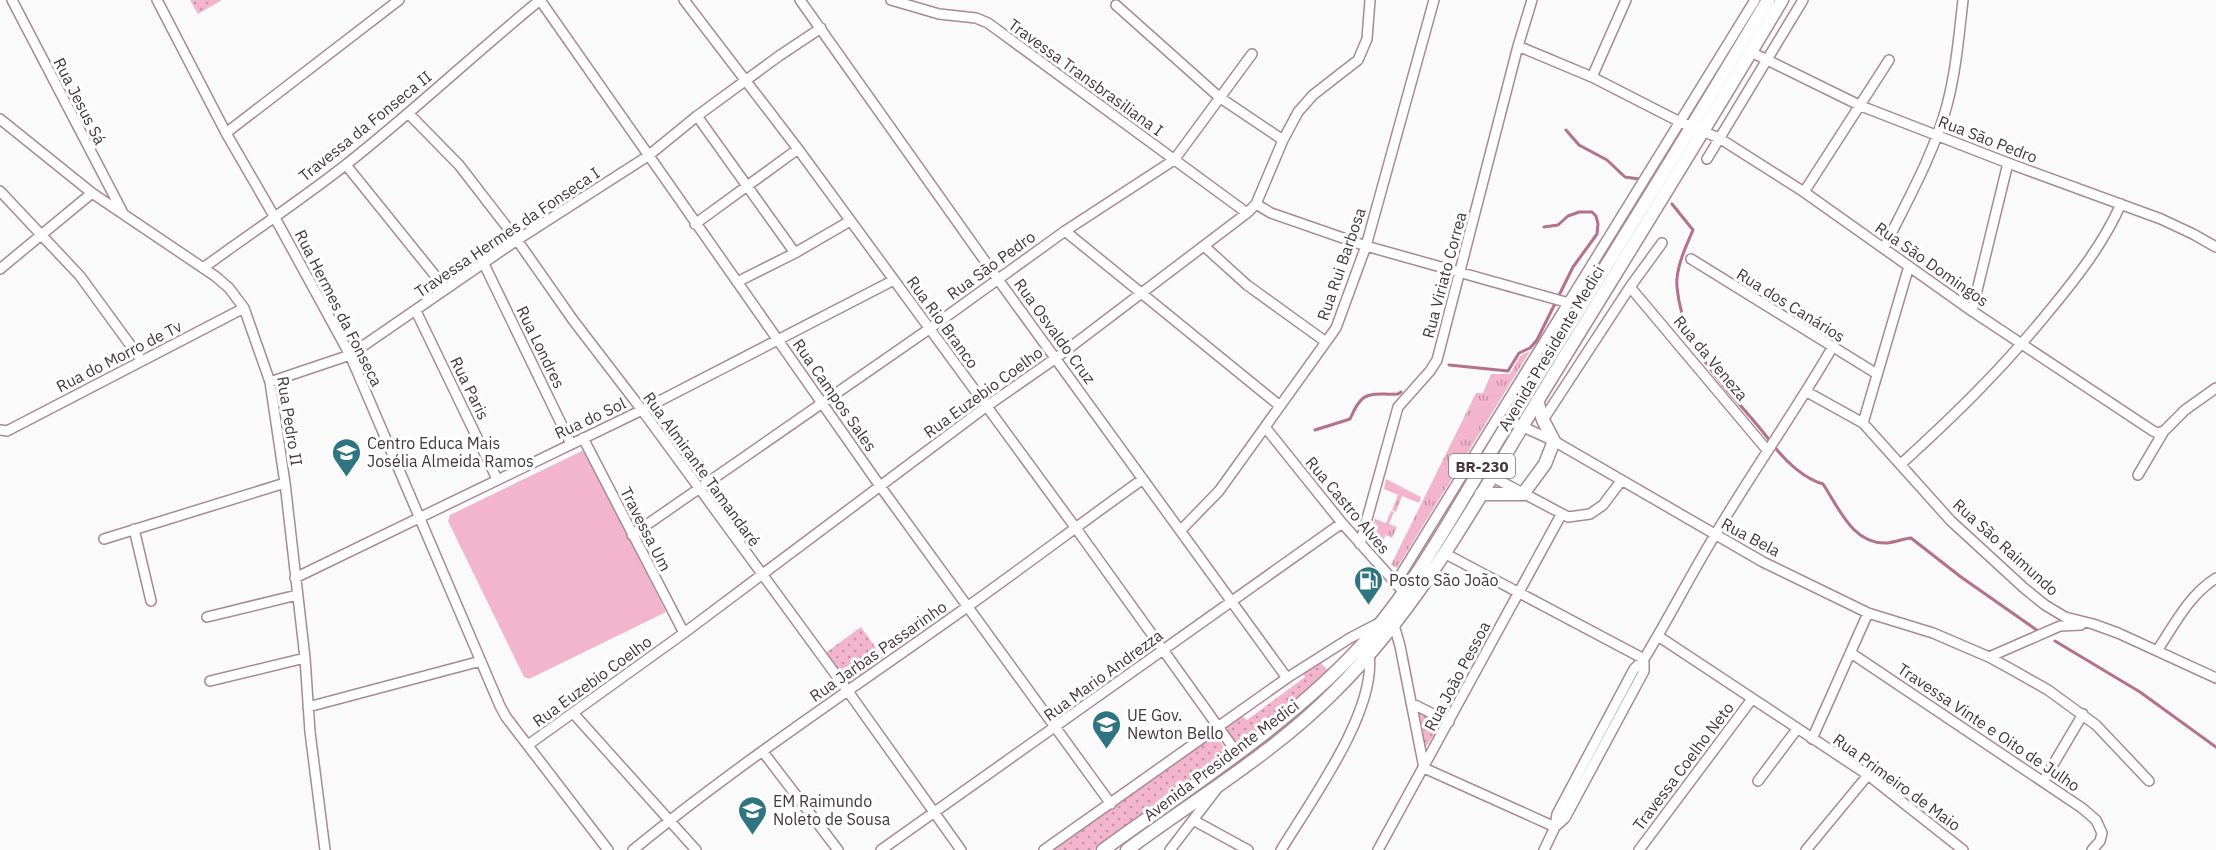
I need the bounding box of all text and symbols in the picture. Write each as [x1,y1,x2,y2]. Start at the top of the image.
street label: Travessa Transbrasiliana I [1005,14,1167,140]
street label: Rua Jesus Sá [50,54,111,148]
street label: Travessa da Fonseca II [295,66,435,186]
street label: Rua São Pedro [1936,111,2040,167]
street label: Travessa Hermes da Fonseca I [411,163,603,301]
street label: Rua Rui Barbosa [1312,204,1370,323]
street label: Rua Viriato Correa [1418,209,1471,340]
street label: Rua São Domingos [1871,217,1993,311]
street label: Rua Hermes da Fonseca [291,226,387,390]
street label: Rua São Pedro [943,226,1039,304]
street label: Avenida Presidente Medici [1494,262,1608,434]
street label: Rua dos Canários [1733,264,1849,346]
street label: Rua Rio Branco [903,272,983,372]
street label: Rua Osvaldo Cruz [1010,274,1100,388]
street label: Rua Londres [512,303,570,391]
street label: Rua da Veneza [1670,311,1753,405]
street label: Rua do Morro de Tv [53,316,185,396]
street label: Rua Campos Sales [789,335,881,455]
street label: Rua Euzebio Coelho [920,342,1046,442]
street label: Rua Paris [446,353,494,423]
street label: Rua Pedro II [273,375,307,467]
street label: Rua Almirante Tamandaré [639,388,765,550]
street label: Rua do Sol [551,393,629,443]
place label: Centro Educa Mais Josélia Almeida Ramos [367,433,534,471]
school or university icon: Centro Educa Mais Josélia Almeida Ramos [330,436,362,478]
street label: Rua Castro Alves [1302,452,1394,558]
road number: BR-230 [1449,454,1515,478]
street label: Travessa Um [616,484,676,574]
street label: Rua São Raimundo [1949,494,2063,600]
street label: Rua Bela [1718,513,1784,561]
fuel station icon: Posto São João [1352,564,1384,606]
place label: Posto São João [1389,570,1499,590]
street label: Rua Jarbas Passarinho [806,596,950,706]
street label: Rua João Pessoa [1420,617,1494,734]
street label: Rua Mario Andrezza [1040,625,1167,725]
street label: Rua Euzebio Coelho [529,631,655,731]
street label: Travessa Vinte e Oito de Julho [1894,658,2084,796]
street label: Avenida Presidente Medici [1139,695,1303,825]
street label: Travessa Coelho Neto [1628,698,1738,834]
place label: UE Gov. Newton Bello [1127,705,1224,743]
school or university icon: UE Gov. Newton Bello [1090,708,1122,750]
street label: Rua Primeiro de Maio [1829,729,1965,835]
place label: EM Raimundo Noleto de Sousa [773,791,891,829]
school or university icon: EM Raimundo Noleto de Sousa [736,794,768,836]

